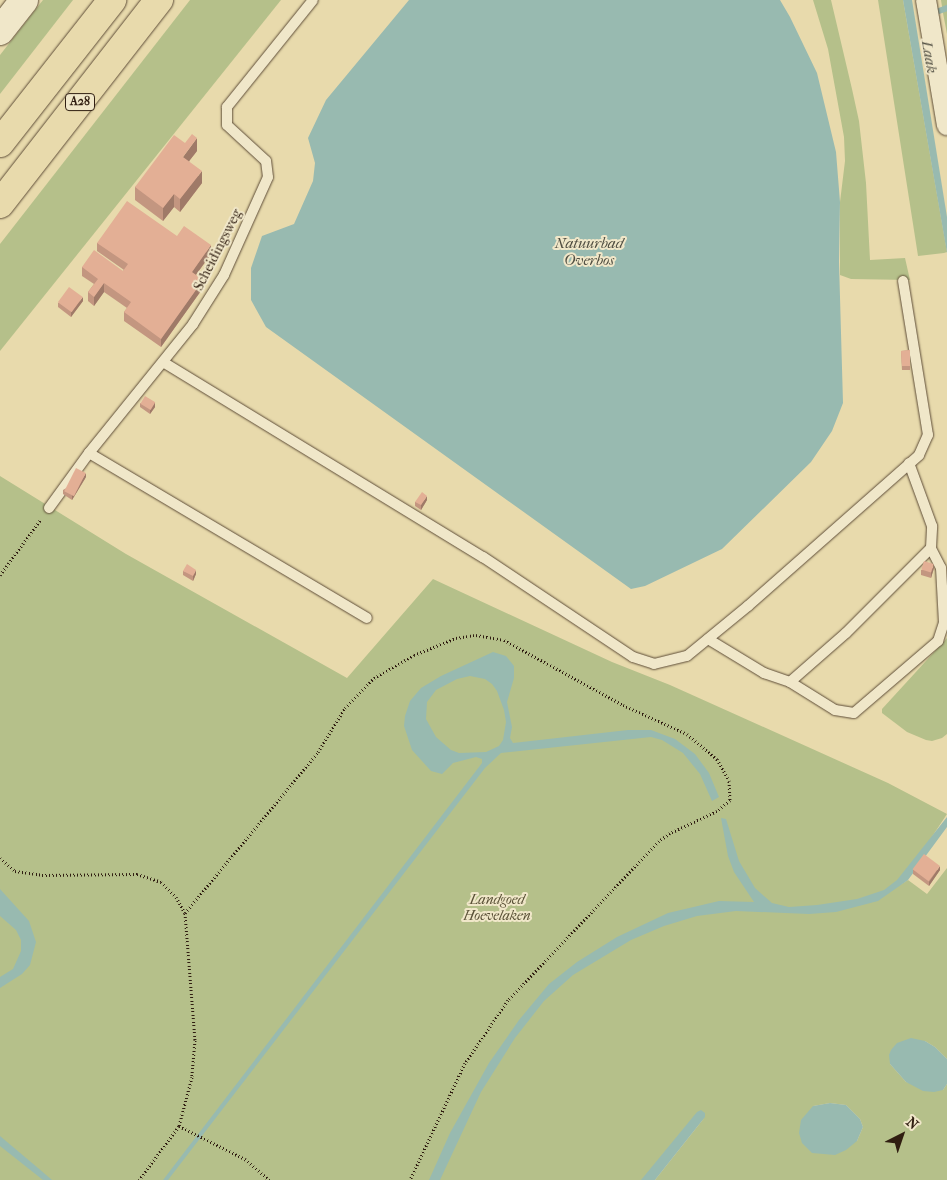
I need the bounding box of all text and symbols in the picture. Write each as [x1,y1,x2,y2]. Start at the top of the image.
water label: Laak [917,39,941,75]
road number: A28 [65,92,95,111]
street label: Scheidingsweg [190,206,246,294]
water label: Natuurbad Overbos [555,234,623,269]
park label: Landgoed Hoevelaken [463,892,531,924]
north arrow [877,1110,927,1160]
text: N [903,1113,922,1133]

